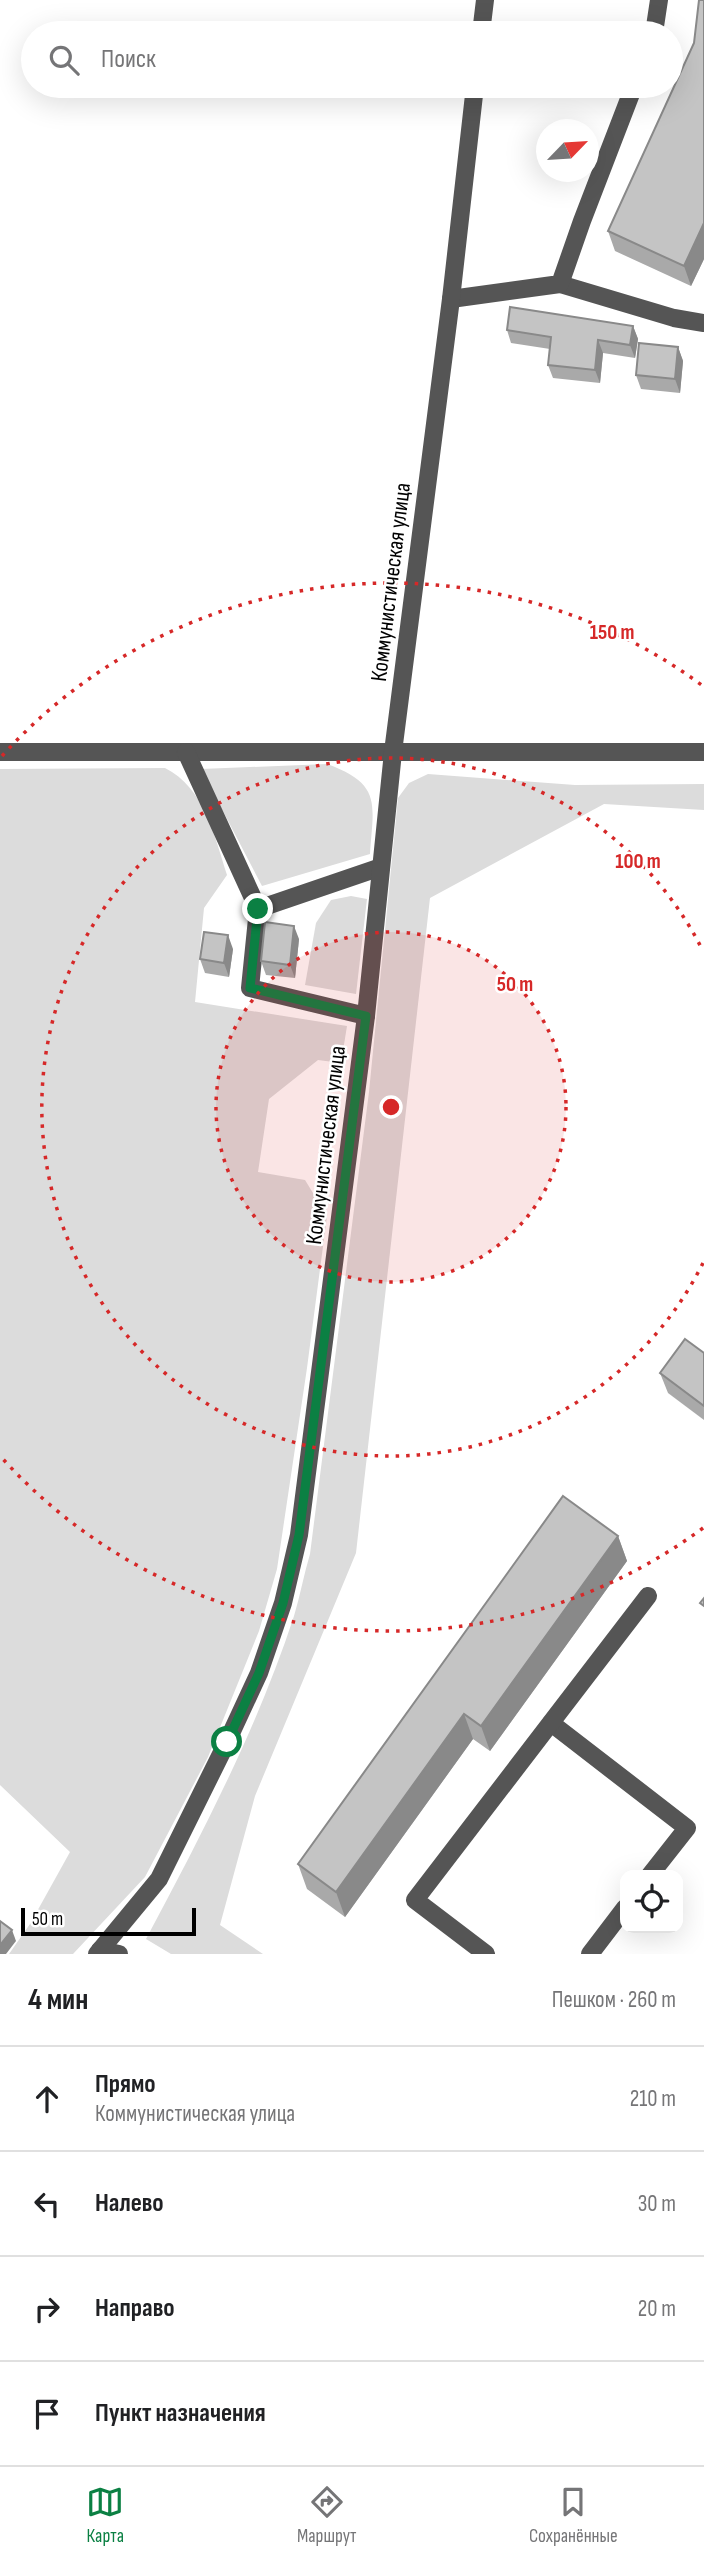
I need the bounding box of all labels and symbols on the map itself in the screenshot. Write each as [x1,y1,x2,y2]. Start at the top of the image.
north arrow [536,119,599,182]
street label: Коммунистическая улица [365,481,417,683]
text: 150 m [590,620,634,645]
text: 100 m [615,849,661,874]
route end [242,893,273,924]
text: 50 m [497,972,533,997]
street label: Коммунистическая улица [300,1044,352,1246]
centre of rings [379,1095,403,1119]
route start [211,1726,242,1757]
scale bar [21,1905,196,1937]

